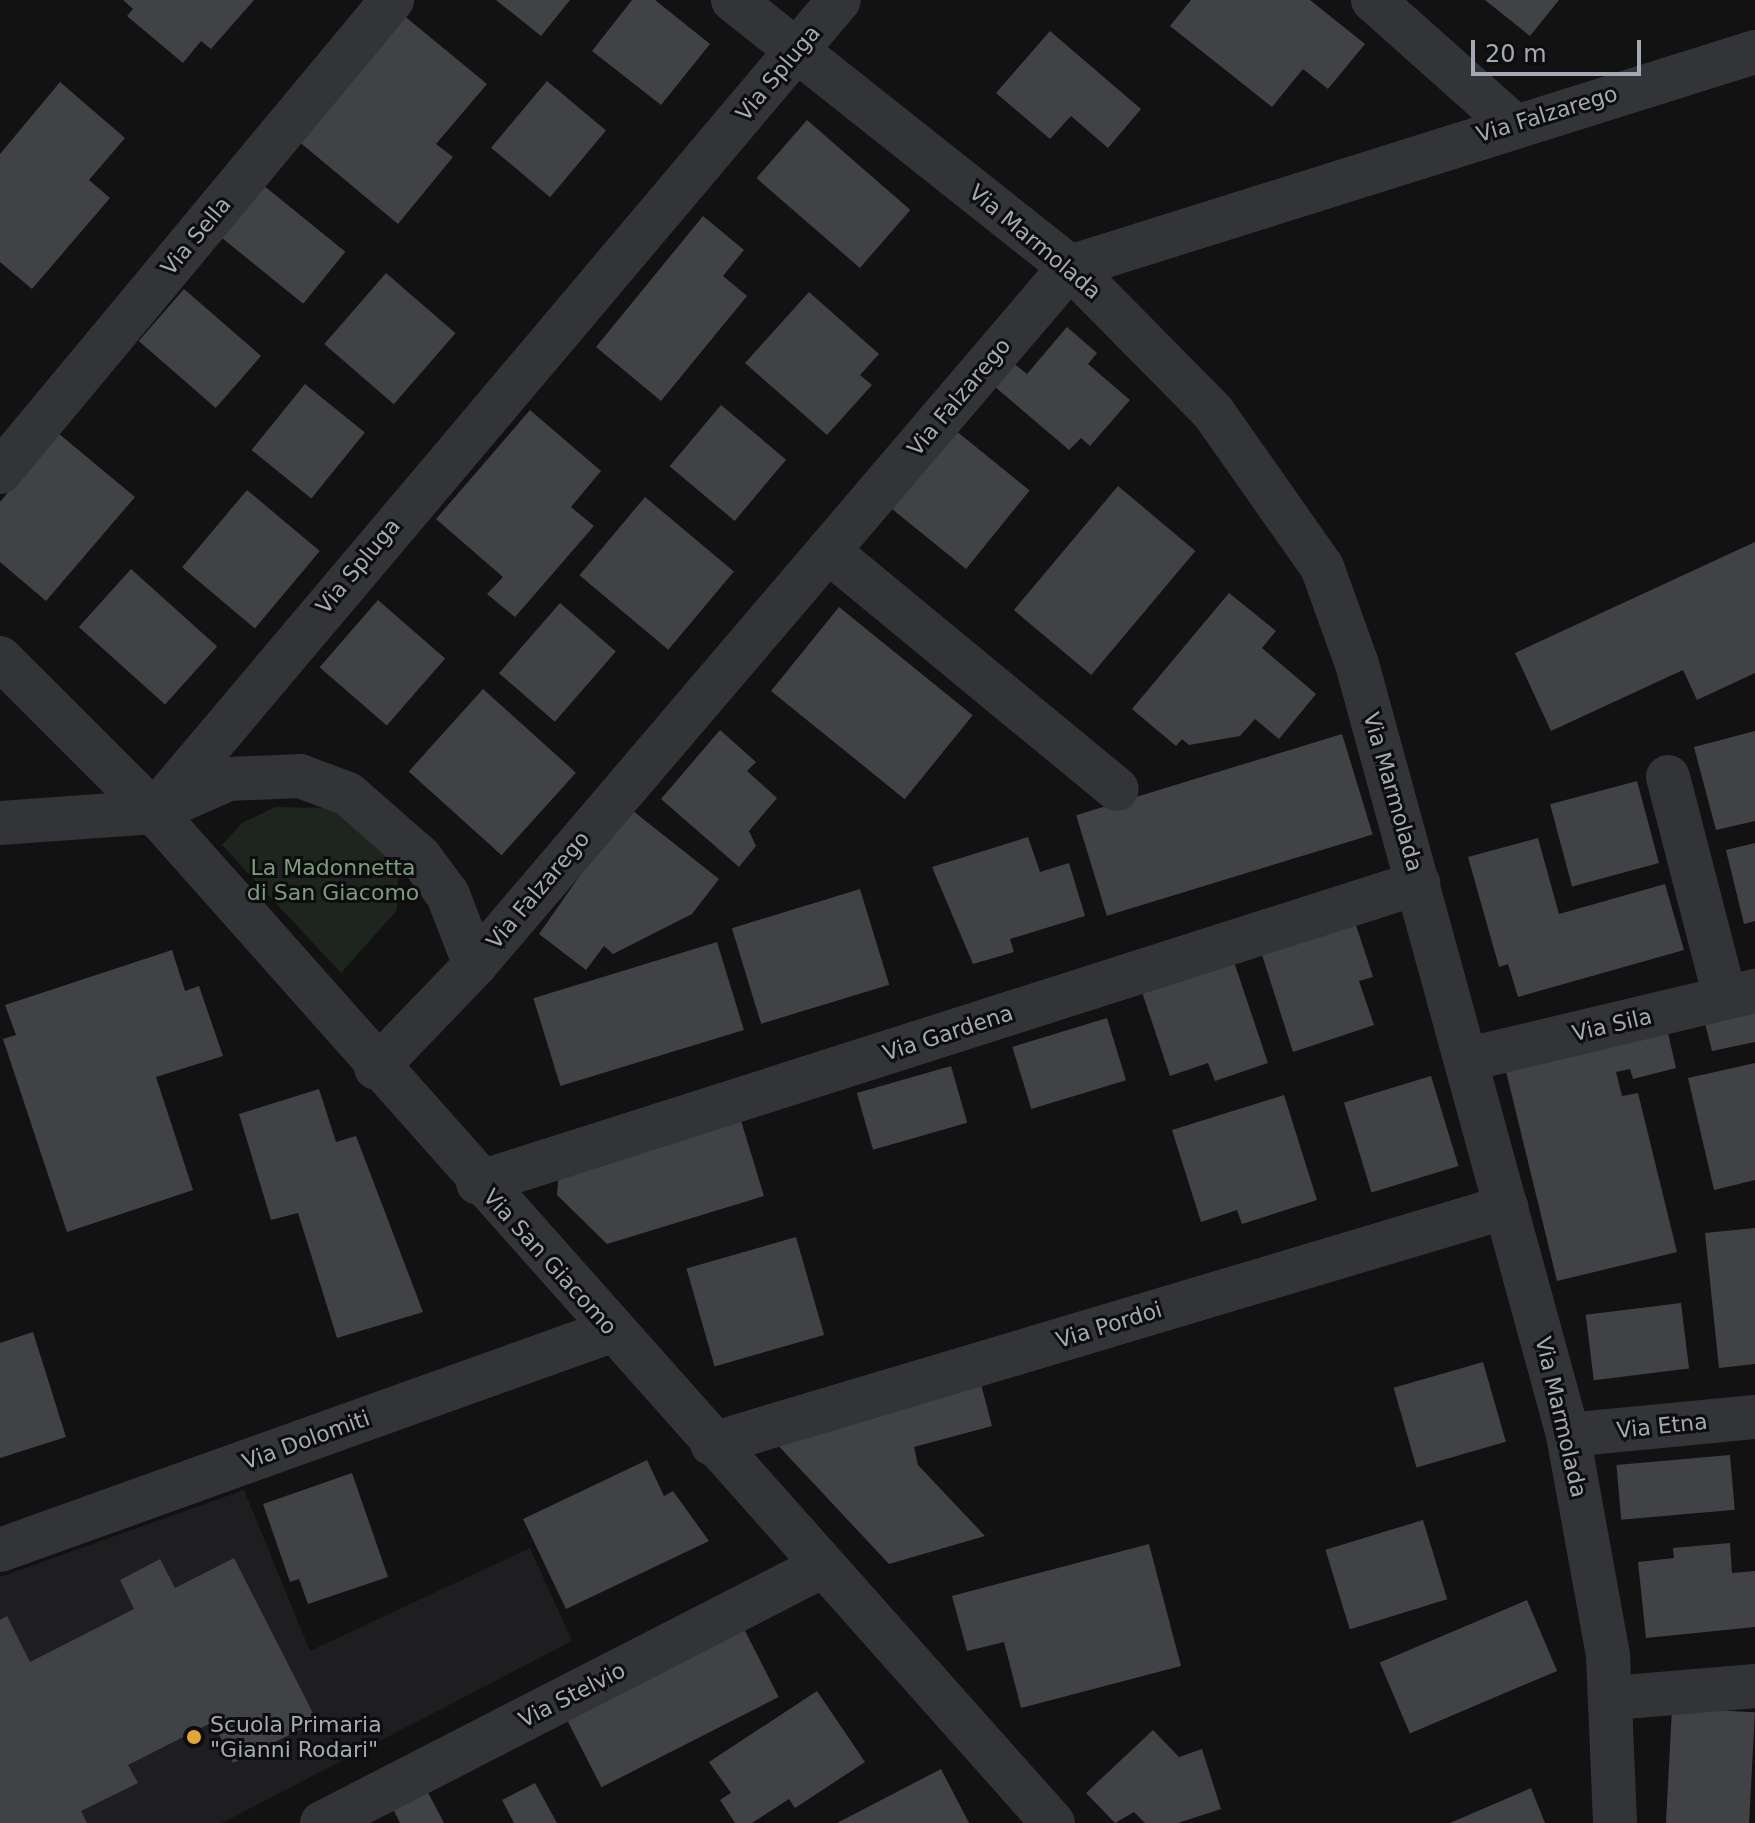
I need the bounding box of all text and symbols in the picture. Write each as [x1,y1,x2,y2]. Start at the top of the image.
street label: Via Spluga [730,20,826,126]
scale bar [1475,24,1645,74]
text: 20 m [1485,40,1547,68]
street label: Via Falzarego [1473,80,1621,148]
street label: Via Marmolada [964,179,1106,305]
street label: Via Sella [156,191,236,281]
street label: Via Falzarego [902,333,1016,461]
street label: Via Spluga [310,513,406,619]
street label: Via Marmolada [1358,709,1428,875]
street label: Via Falzarego [481,826,595,954]
park label: La Madonnetta di San Giacomo [247,854,419,906]
street label: Via Gardena [880,1000,1016,1066]
street label: Via Sila [1570,1003,1654,1047]
street label: Via San Giacomo [478,1184,622,1340]
street label: Via Pordoi [1053,1296,1165,1354]
street label: Via Marmolada [1530,1334,1592,1500]
street label: Via Dolomiti [239,1405,373,1475]
street label: Via Etna [1615,1408,1709,1444]
street label: Via Stelvio [514,1657,630,1733]
place label: Scuola Primaria "Gianni Rodari" [210,1711,382,1762]
marker: Scuola Primaria "Gianni Rodari" [185,1728,203,1746]

